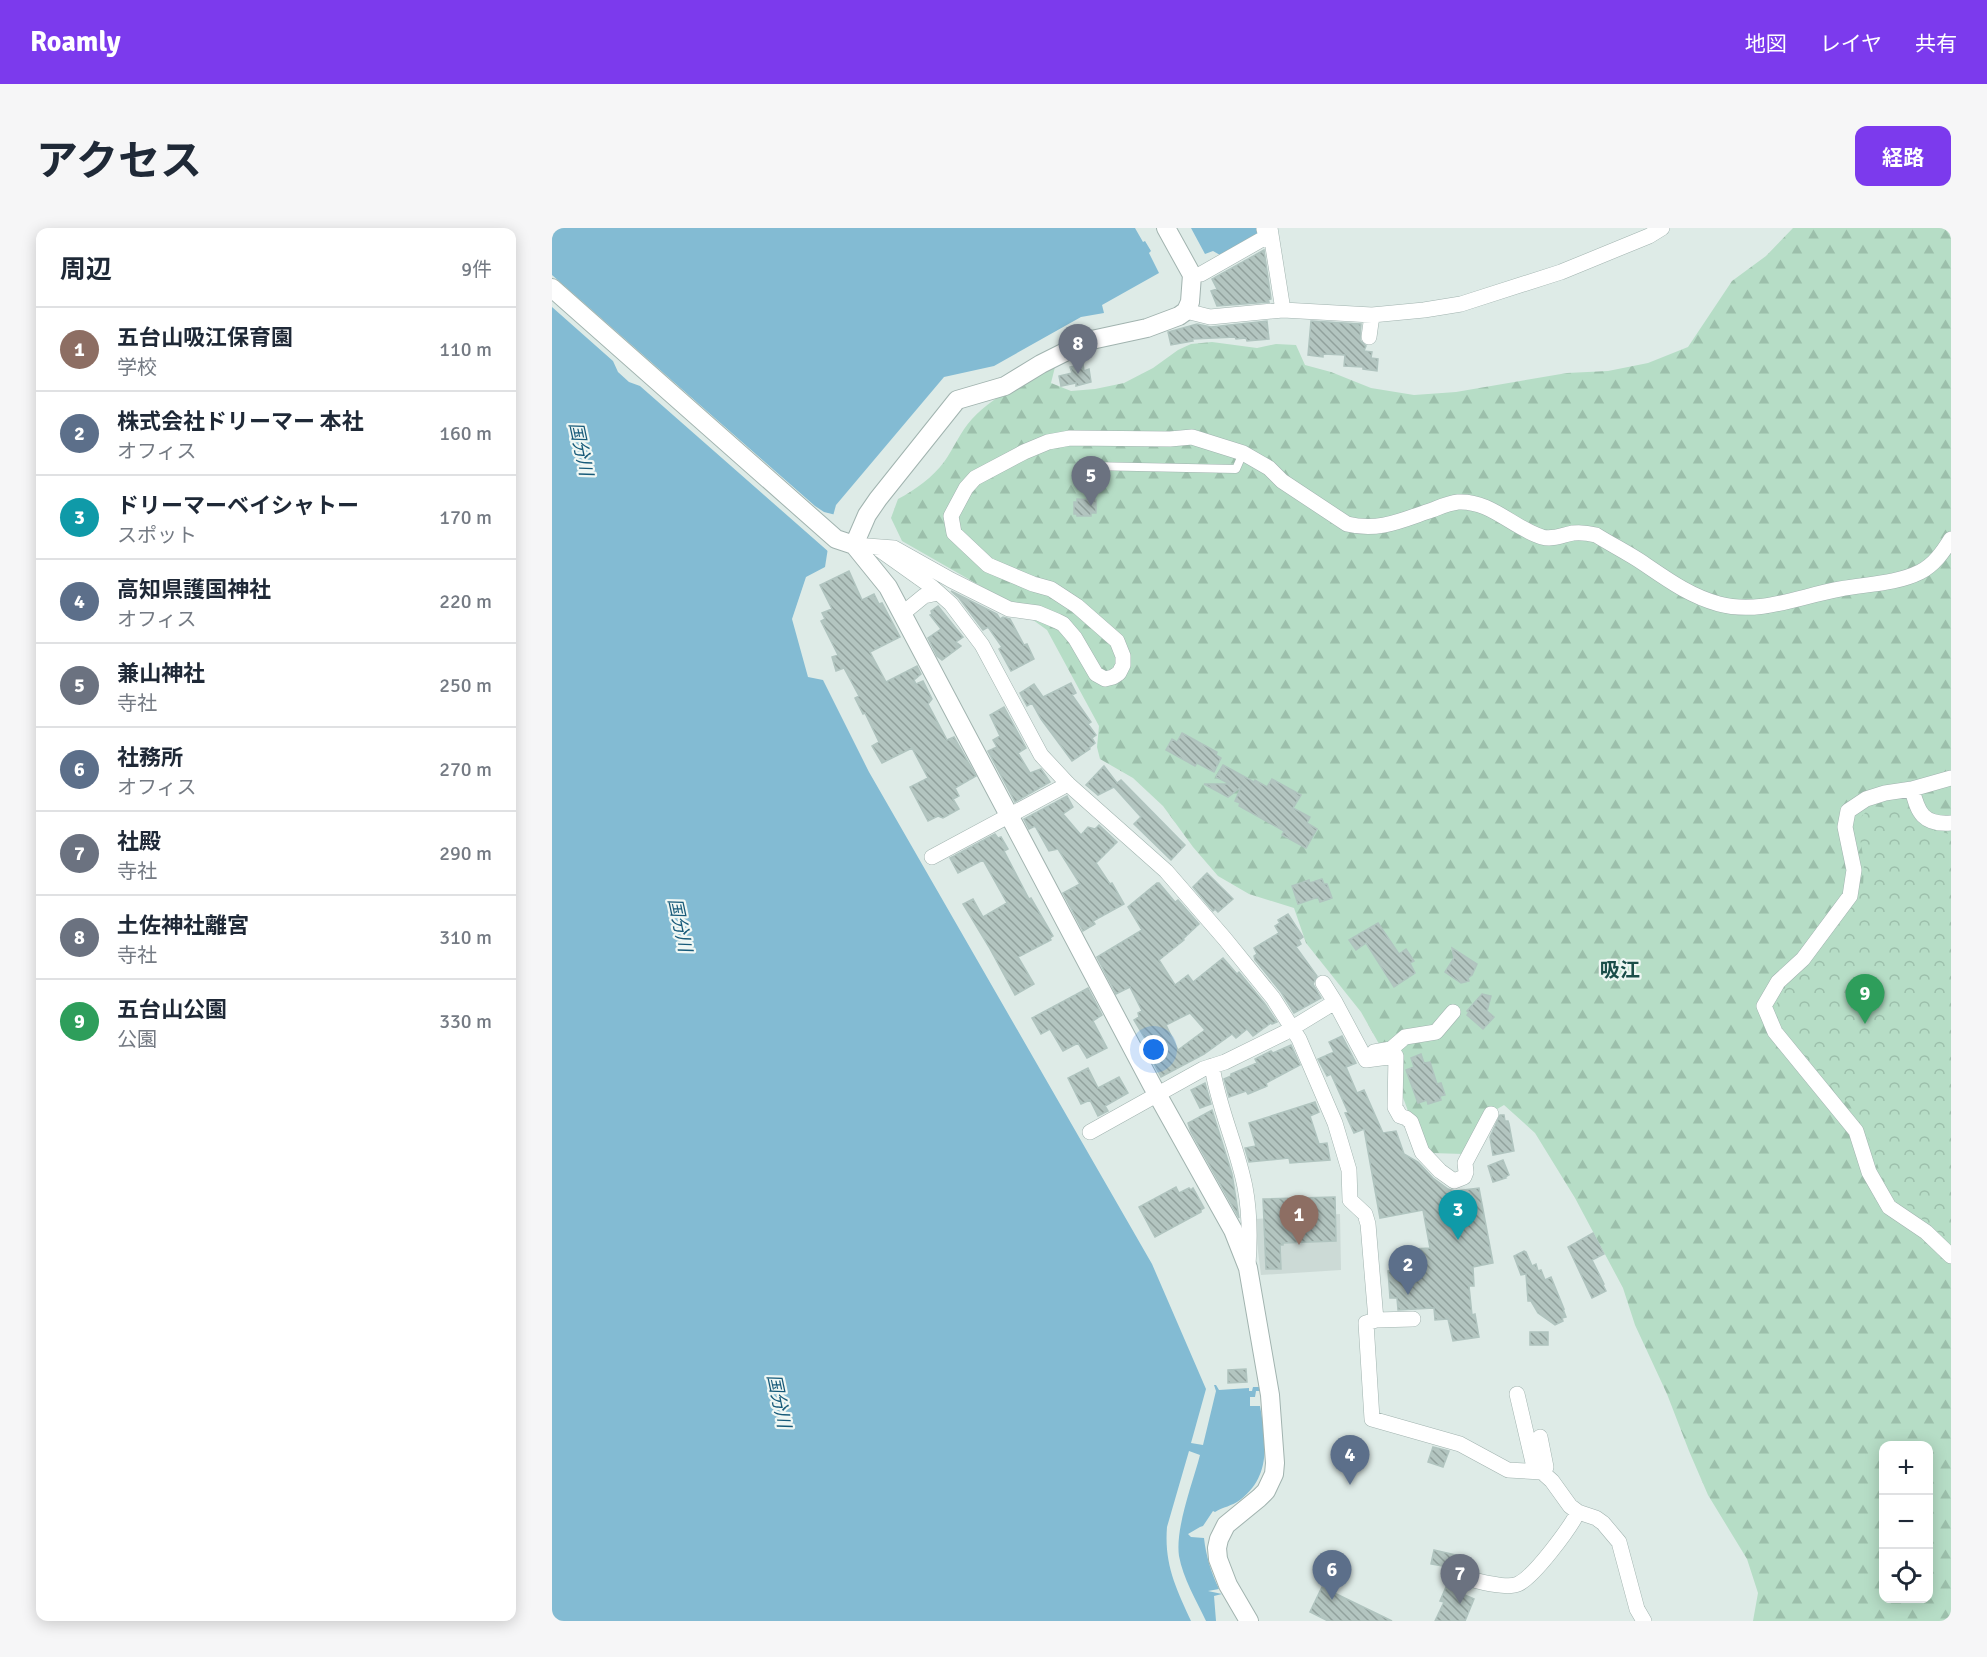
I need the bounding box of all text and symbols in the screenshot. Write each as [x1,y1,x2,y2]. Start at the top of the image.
text: Roamly [30,25,121,59]
text: 地図 [1745,31,1787,57]
text: レイヤ [1820,31,1882,57]
text: 共有 [1915,31,1957,57]
button: 経路 [1855,126,1951,186]
text: アクセス [36,136,202,187]
text: 周辺 [60,254,112,286]
text: 9件 [461,257,492,282]
text: 五台山吸江保育園 [117,324,293,351]
pin: 8 [1058,324,1098,374]
text: 1 [74,337,85,362]
text: 110 m [439,337,492,362]
text: 学校 [117,355,157,380]
text: 株式会社ドリーマー 本社 [117,408,364,435]
water label: 国分川 [565,420,598,480]
text: 2 [74,421,85,446]
text: 160 m [439,421,492,446]
text: オフィス [117,439,197,464]
pin: 5 [1072,456,1110,506]
text: ドリーマーベイシャトー [117,492,359,519]
text: 3 [74,505,85,530]
text: 170 m [439,505,492,530]
text: スポット [117,523,197,548]
text: 高知県護国神社 [117,576,271,603]
text: 4 [74,589,85,614]
text: 220 m [439,589,492,614]
text: オフィス [117,607,197,632]
text: 兼山神社 [117,660,205,687]
text: 5 [74,673,85,698]
text: 250 m [439,673,492,698]
text: 寺社 [117,691,157,716]
text: 社務所 [117,744,183,771]
text: 6 [74,757,85,782]
text: 270 m [439,757,492,782]
text: オフィス [117,775,197,800]
text: 社殿 [117,828,161,855]
text: 7 [74,841,85,866]
text: 290 m [439,841,492,866]
text: 寺社 [117,859,157,884]
water label: 国分川 [664,896,697,956]
text: 土佐神社離宮 [117,912,249,939]
text: 8 [74,925,85,950]
text: 310 m [439,925,492,950]
text: 寺社 [117,943,157,968]
district label: 吸江 [1600,958,1640,983]
pin: 9 [1846,974,1884,1024]
text: 五台山公園 [117,996,227,1023]
text: 9 [74,1009,85,1034]
text: 330 m [439,1009,492,1034]
text: 公園 [117,1027,157,1052]
your location [1139,1035,1168,1064]
pin: 3 [1438,1190,1478,1240]
pin: 1 [1280,1196,1318,1245]
pin: 2 [1388,1246,1428,1295]
water label: 国分川 [763,1372,796,1432]
pin: 4 [1330,1436,1370,1485]
map controls [1879,1441,1933,1603]
button: + [1879,1441,1933,1495]
button: − [1879,1495,1933,1549]
button: locate [1879,1549,1933,1603]
pin: 6 [1312,1550,1352,1600]
pin: 7 [1440,1554,1480,1604]

